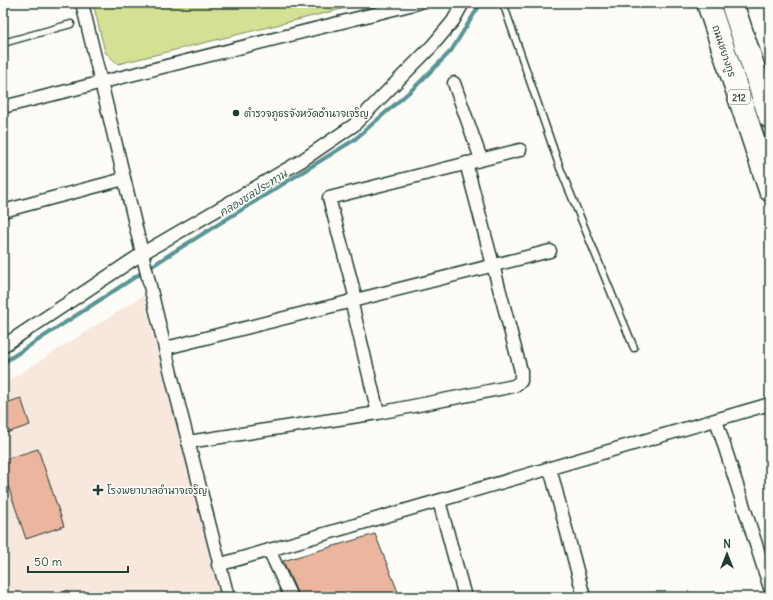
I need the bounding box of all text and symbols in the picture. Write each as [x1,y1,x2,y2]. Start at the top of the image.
street label: ถนนชยางกูร [709,23,739,79]
road number: 212 [728,90,750,104]
place label: ตำรวจภูธรจังหวัดอำนาจเจริญ [244,107,369,121]
marker: ตำรวจภูธรจังหวัดอำนาจเจริญ [231,108,241,118]
water label: คลองชลประทาน [216,166,291,219]
marker: โรงพยาบาลอำนาจเจริญ [92,484,104,496]
place label: โรงพยาบาลอำนาจเจริญ [107,484,207,497]
north arrow [707,534,747,574]
text: N [723,537,731,551]
scale bar [28,548,128,574]
text: 50 m [34,554,63,569]

